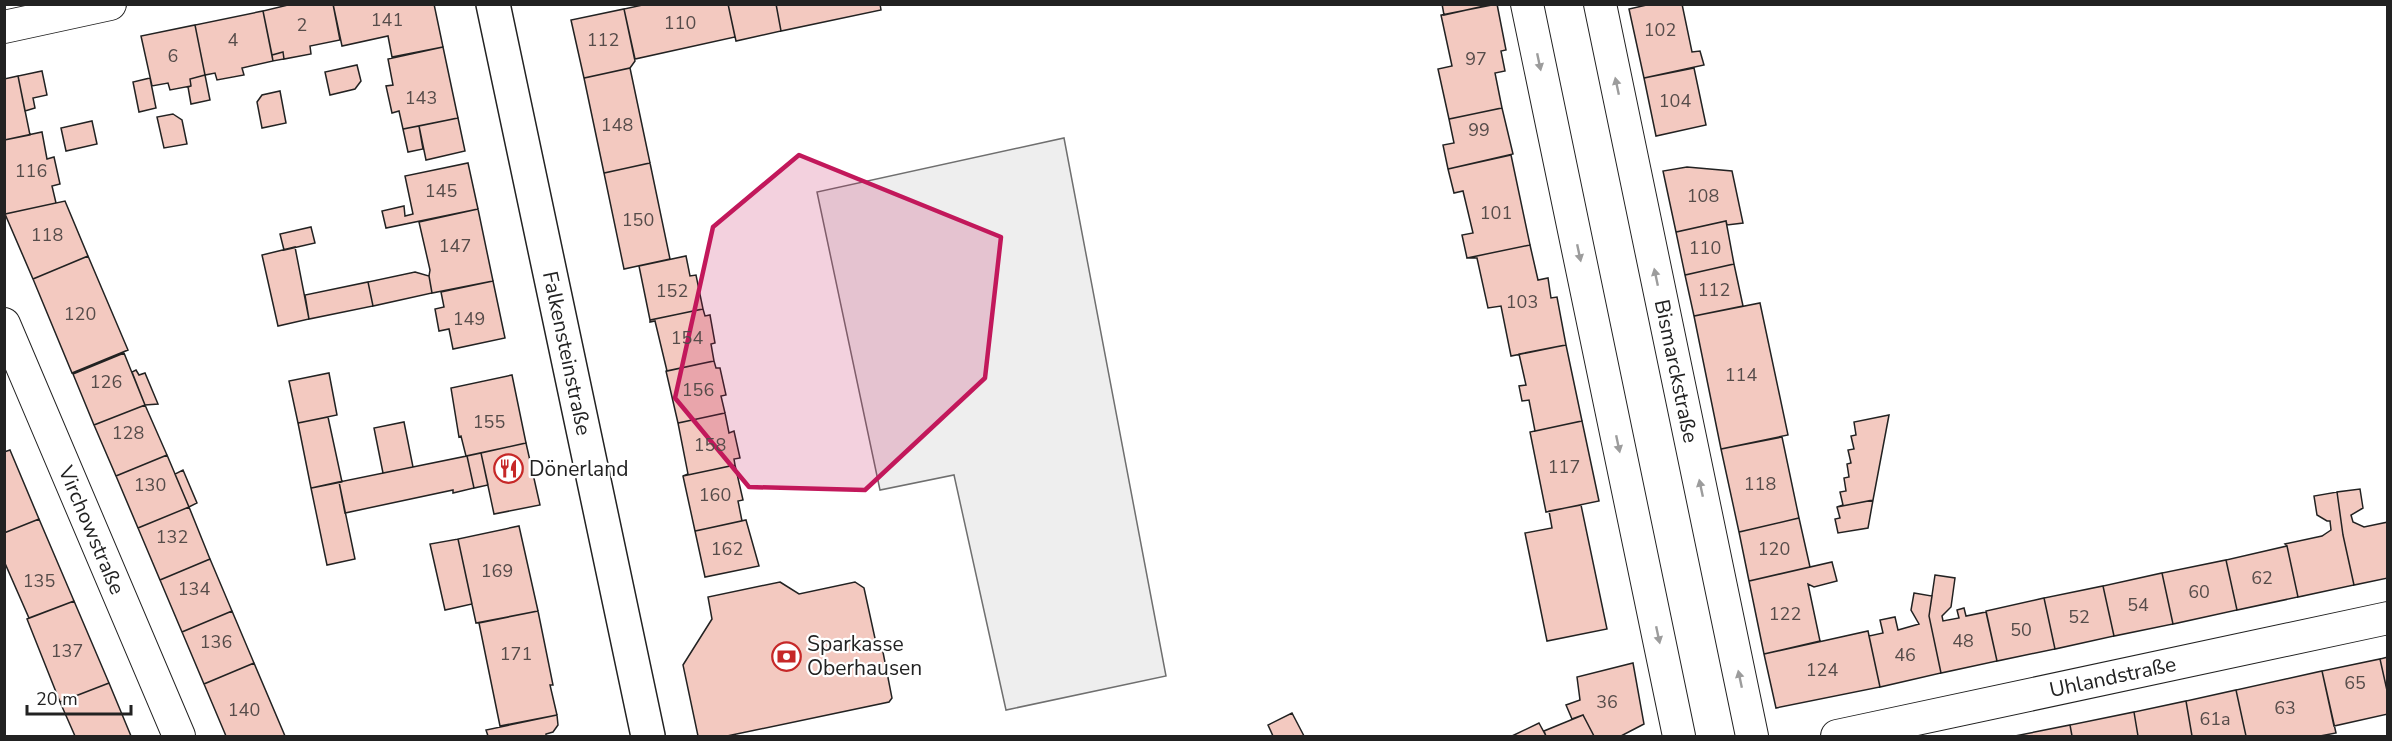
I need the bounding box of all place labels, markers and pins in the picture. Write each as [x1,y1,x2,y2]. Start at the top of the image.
restaurant icon: Dönerland [492,453,524,485]
place label: Dönerland [529,455,628,483]
place label: Sparkasse Oberhausen [807,630,922,682]
bank icon: Sparkasse Oberhausen [770,640,802,672]

